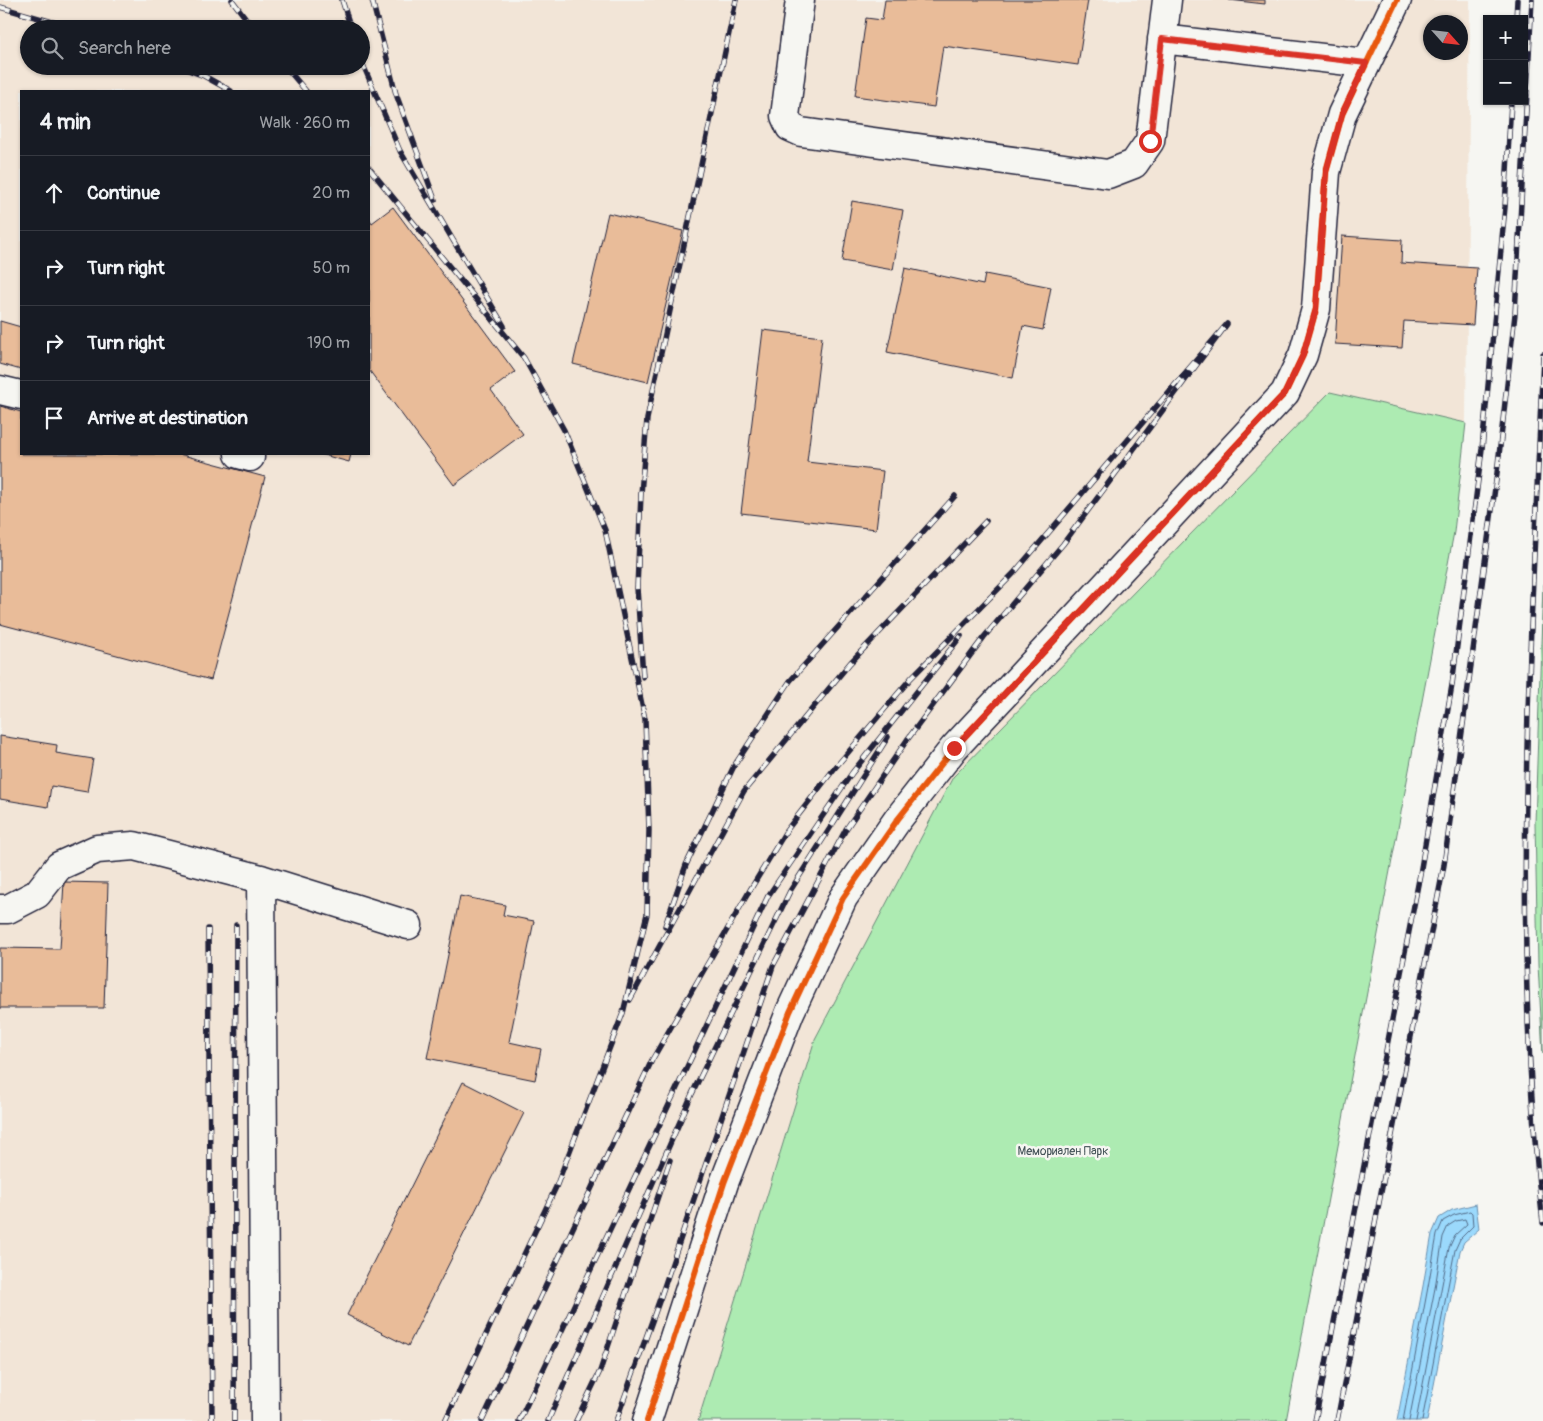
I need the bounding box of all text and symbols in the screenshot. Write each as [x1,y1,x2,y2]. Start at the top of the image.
north arrow [1423,15,1468,60]
map controls [1483,15,1528,105]
button: + [1483,15,1528,60]
search box [20,20,370,75]
icon: search [38,34,66,62]
text: Search here [78,36,171,60]
button: − [1483,60,1528,105]
text: 4 min [40,109,91,136]
text: Walk · 260 m [259,113,350,133]
route start [1139,130,1162,153]
icon: ahead [40,179,68,207]
text: Continue [87,181,160,205]
text: 20 m [312,183,350,203]
icon: right [40,254,68,282]
text: Turn right [87,256,165,280]
text: 50 m [313,258,350,278]
icon: right [40,329,68,357]
text: Turn right [87,331,165,355]
text: 190 m [307,333,350,353]
icon: arrive [40,404,68,432]
text: Arrive at destination [87,406,248,430]
route end [943,737,966,760]
park label: Мемориален Парк [1018,1144,1108,1159]

